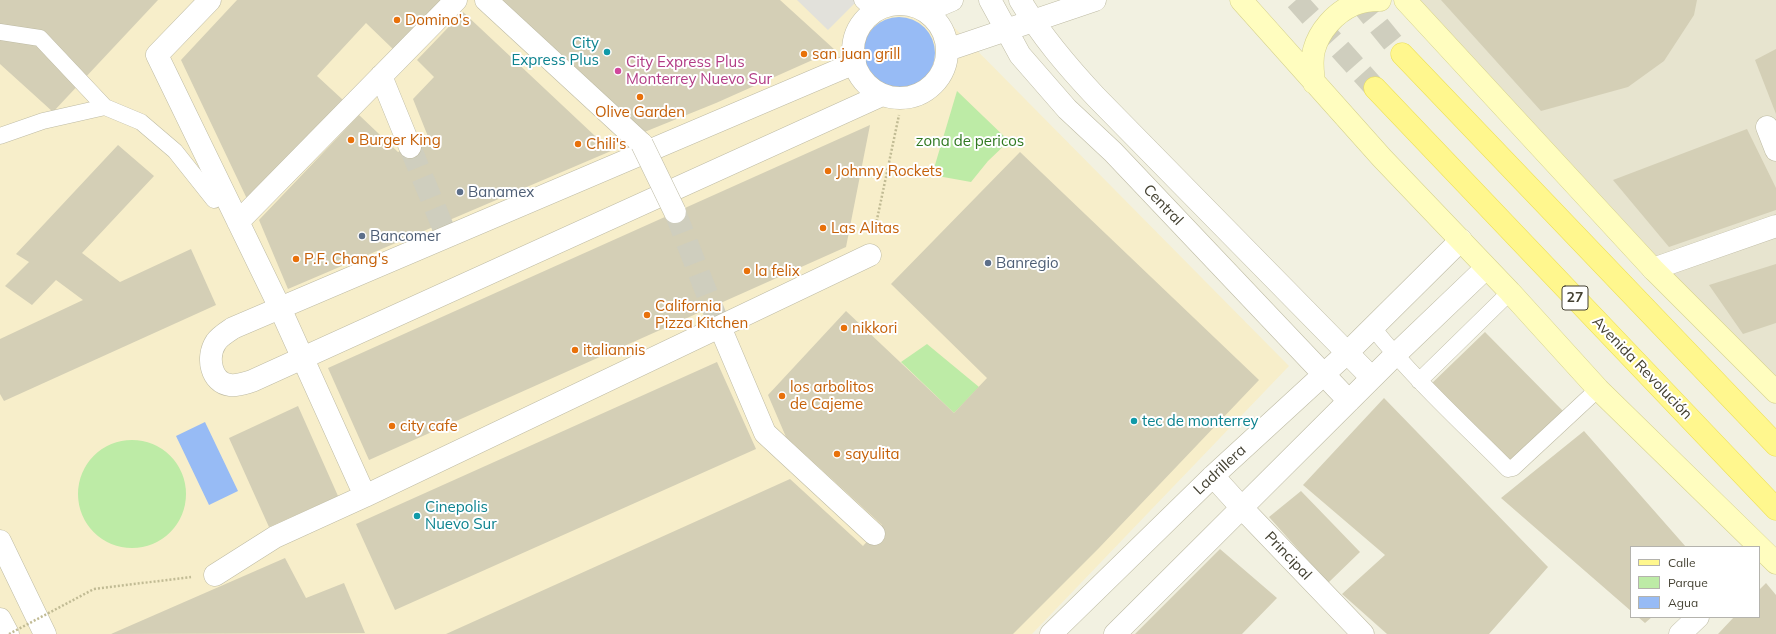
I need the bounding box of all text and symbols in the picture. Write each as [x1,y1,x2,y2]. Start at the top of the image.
place label: Domino's [405,11,470,29]
marker: Domino's [392,15,402,25]
place label: City Express Plus [511,34,599,69]
place label: san juan grill [812,45,900,63]
marker: City Express Plus [602,47,612,57]
marker: san juan grill [799,49,809,59]
place label: City Express Plus Monterrey Nuevo Sur [626,53,772,88]
marker: City Express Plus Monterrey Nuevo Sur [613,66,623,76]
marker: Olive Garden [635,92,645,102]
place label: Olive Garden [595,103,685,121]
place label: Burger King [359,131,441,149]
park label: zona de pericos [916,132,1024,150]
marker: Burger King [346,135,356,145]
place label: Chili's [586,135,627,153]
marker: Chili's [573,139,583,149]
place label: Johnny Rockets [836,162,942,180]
marker: Johnny Rockets [823,166,833,176]
street label: Central [1139,181,1187,229]
place label: Banamex [468,183,534,201]
marker: Banamex [455,187,465,197]
place label: Las Alitas [831,219,899,237]
marker: Las Alitas [818,223,828,233]
place label: Bancomer [370,227,441,245]
marker: Bancomer [357,231,367,241]
place label: P.F. Chang's [304,250,388,268]
marker: P.F. Chang's [291,254,301,264]
place label: Banregio [996,254,1059,272]
marker: Banregio [983,258,993,268]
place label: la felix [755,262,800,280]
marker: la felix [742,266,752,276]
road number: 27 [1562,286,1588,310]
place label: California Pizza Kitchen [655,297,748,332]
marker: California Pizza Kitchen [642,310,652,320]
street label: Avenida Revolución [1588,313,1696,423]
place label: nikkori [852,319,897,337]
marker: nikkori [839,323,849,333]
place label: italiannis [583,341,646,359]
marker: italiannis [570,345,580,355]
place label: los arbolitos de Cajeme [790,378,874,413]
marker: los arbolitos de Cajeme [777,391,787,401]
place label: tec de monterrey [1142,412,1258,430]
marker: tec de monterrey [1129,416,1139,426]
place label: city cafe [400,417,458,435]
marker: city cafe [387,421,397,431]
street label: Ladrillera [1190,441,1250,499]
place label: sayulita [845,445,899,463]
marker: sayulita [832,449,842,459]
place label: Cinepolis Nuevo Sur [425,498,497,533]
marker: Cinepolis Nuevo Sur [412,511,422,521]
street label: Principal [1261,528,1315,584]
legend [1630,546,1760,618]
text: Calle [1668,555,1695,570]
text: Parque [1668,575,1708,590]
text: Agua [1668,595,1698,610]

